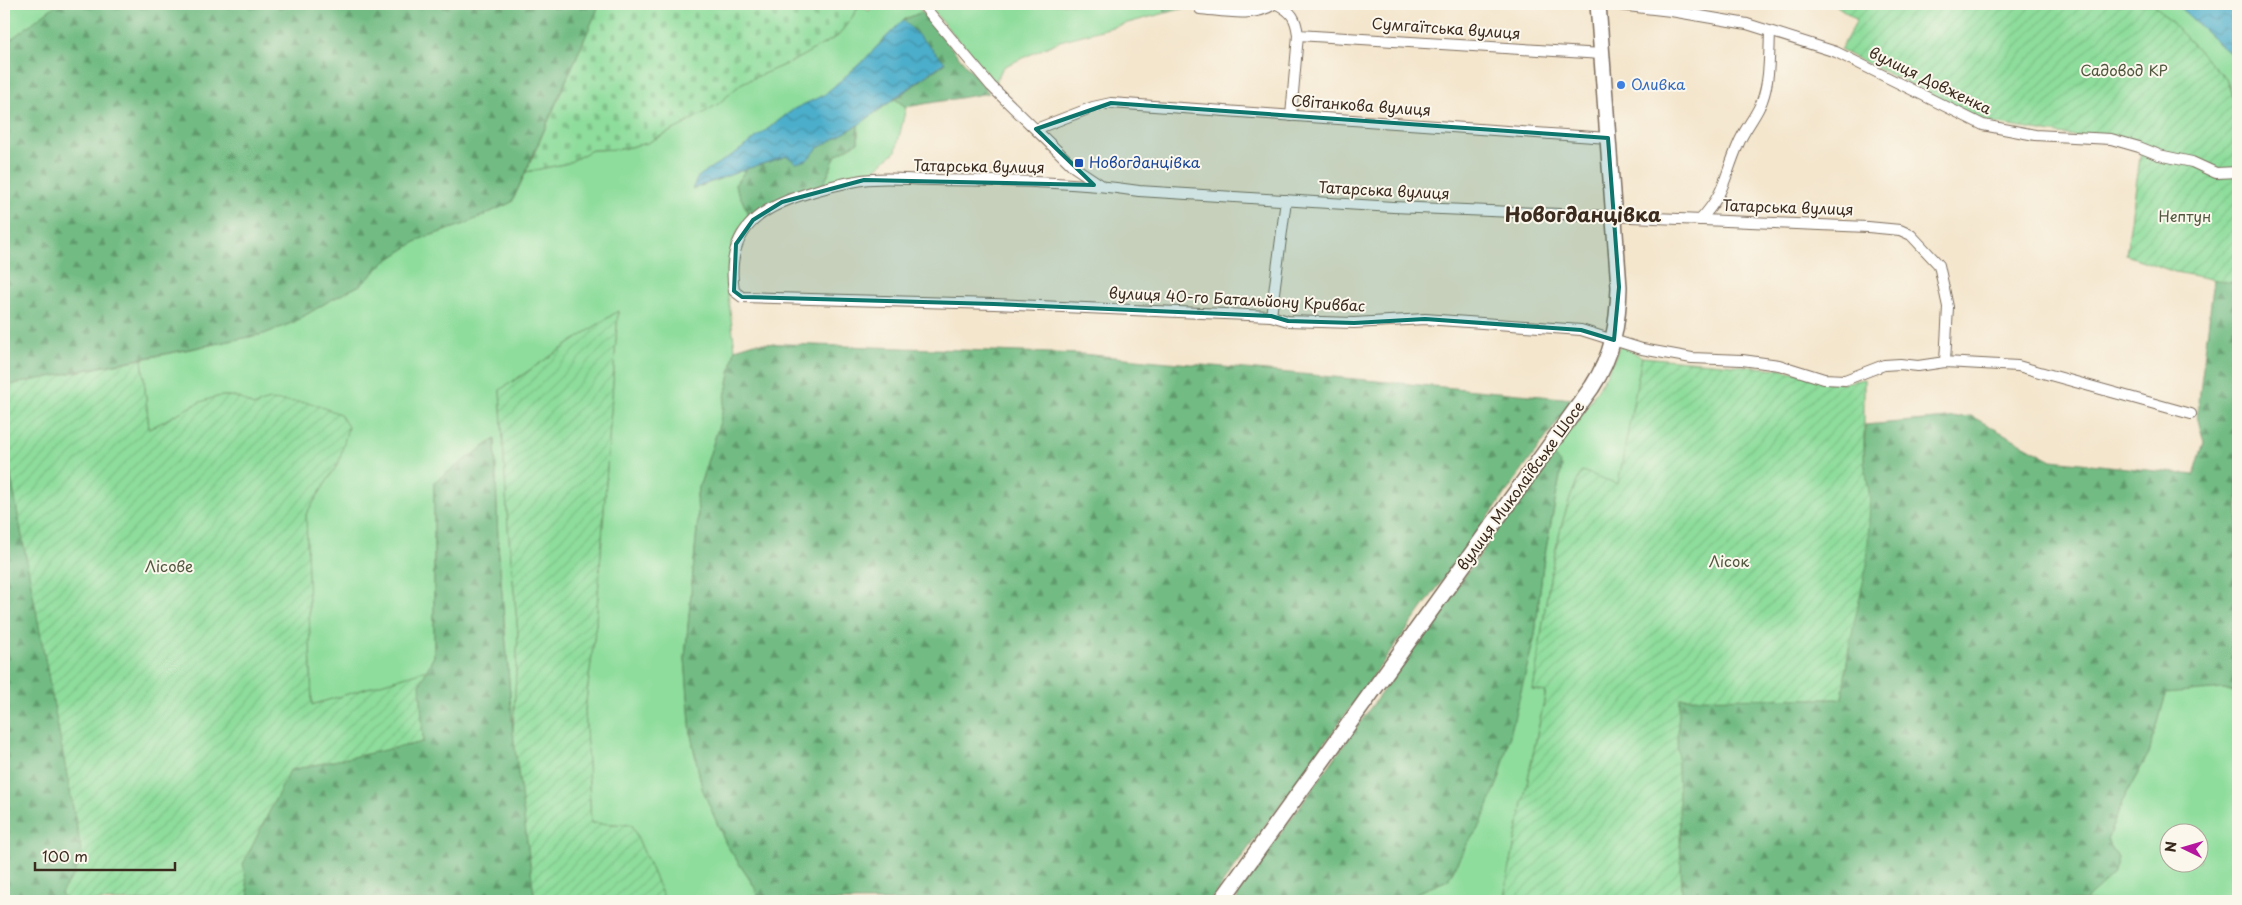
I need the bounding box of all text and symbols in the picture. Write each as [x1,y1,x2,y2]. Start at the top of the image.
street label: Сумгаїтська вулиця [1371,11,1521,44]
street label: вулиця Довженка [1866,40,1996,120]
park label: Садовод КР [2080,58,2168,81]
place label: Оливка [1631,72,1686,95]
marker: Оливка [1615,79,1627,91]
street label: Світанкова вулиця [1290,88,1432,121]
place label: Новогданцівка [1089,150,1201,173]
street label: Татарська вулиця [913,153,1045,178]
marker: Новогданцівка [1073,157,1085,169]
street label: Татарська вулиця [1318,175,1450,204]
street label: Татарська вулиця [1722,193,1854,220]
district label: Новогданцівка [1505,199,1662,229]
park label: Нептун [2159,204,2211,227]
street label: вулиця 40-го Батальйону Кривбас [1108,280,1366,317]
street label: вулиця Миколаївське Шосе [1450,396,1589,575]
park label: Лісок [1709,549,1749,572]
park label: Лісове [145,554,193,577]
north arrow [2160,822,2210,872]
scale bar [35,840,175,872]
text: N [2160,840,2181,853]
text: 100 m [42,844,88,867]

